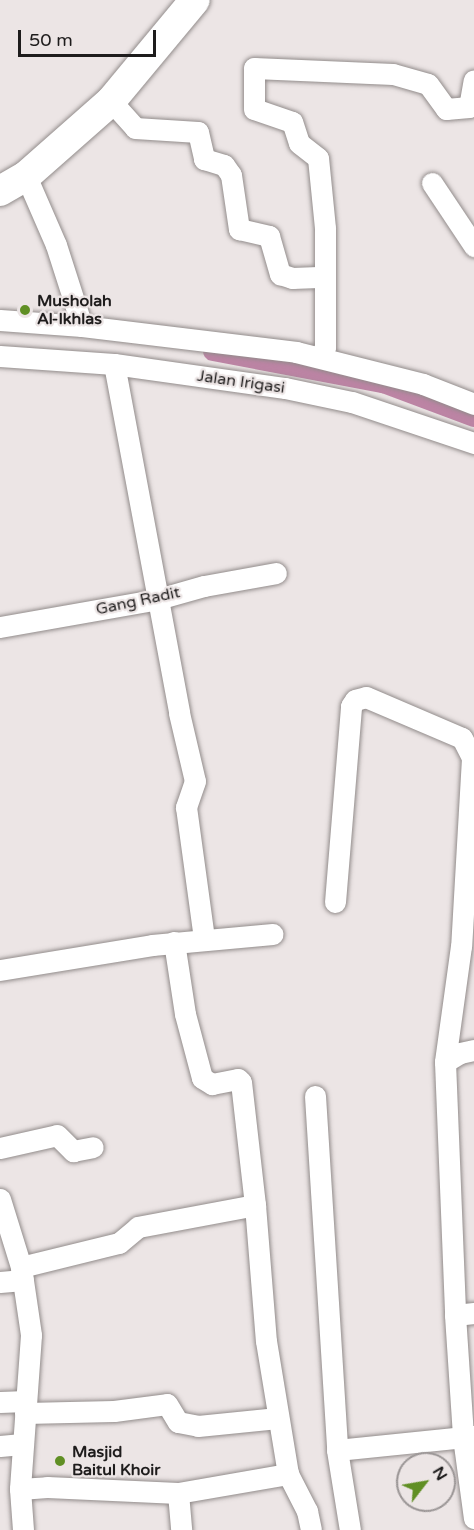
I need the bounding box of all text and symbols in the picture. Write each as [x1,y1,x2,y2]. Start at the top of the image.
scale bar [21,18,159,56]
text: 50 m [29,29,73,51]
place label: Musholah Al-Ikhlas [37,291,112,329]
marker: Musholah Al-Ikhlas [18,303,32,317]
street label: Jalan Irigasi [196,366,286,398]
street label: Gang Radit [94,583,182,619]
place label: Masjid Baitul Khoir [72,1442,160,1480]
north arrow [396,1452,456,1512]
marker: Masjid Baitul Khoir [53,1454,67,1468]
text: N [428,1463,452,1484]

